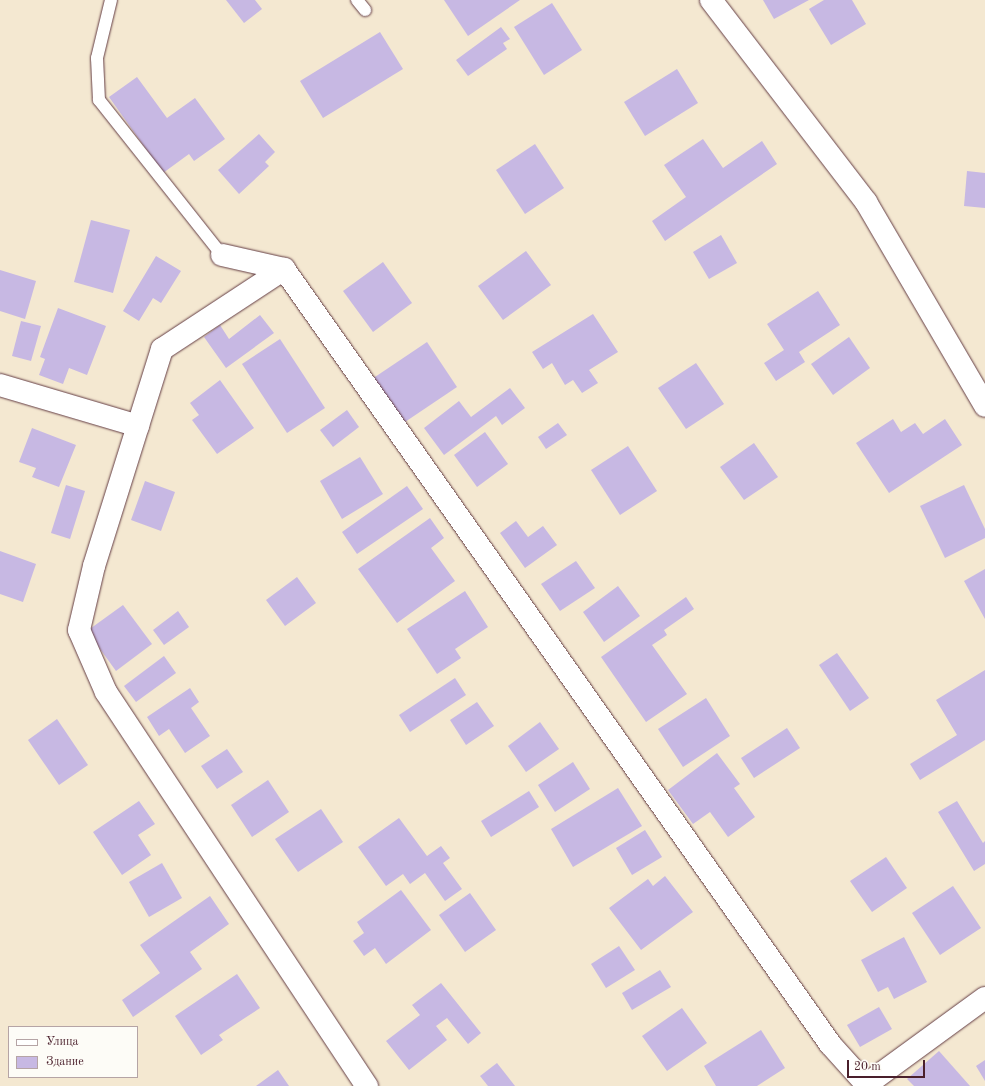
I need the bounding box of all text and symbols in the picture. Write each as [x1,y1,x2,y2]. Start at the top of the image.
legend [8,1026,138,1078]
text: Улица [46,1036,79,1048]
scale bar [849,1052,927,1078]
text: Здание [46,1056,84,1068]
text: 20 m [854,1061,881,1073]

